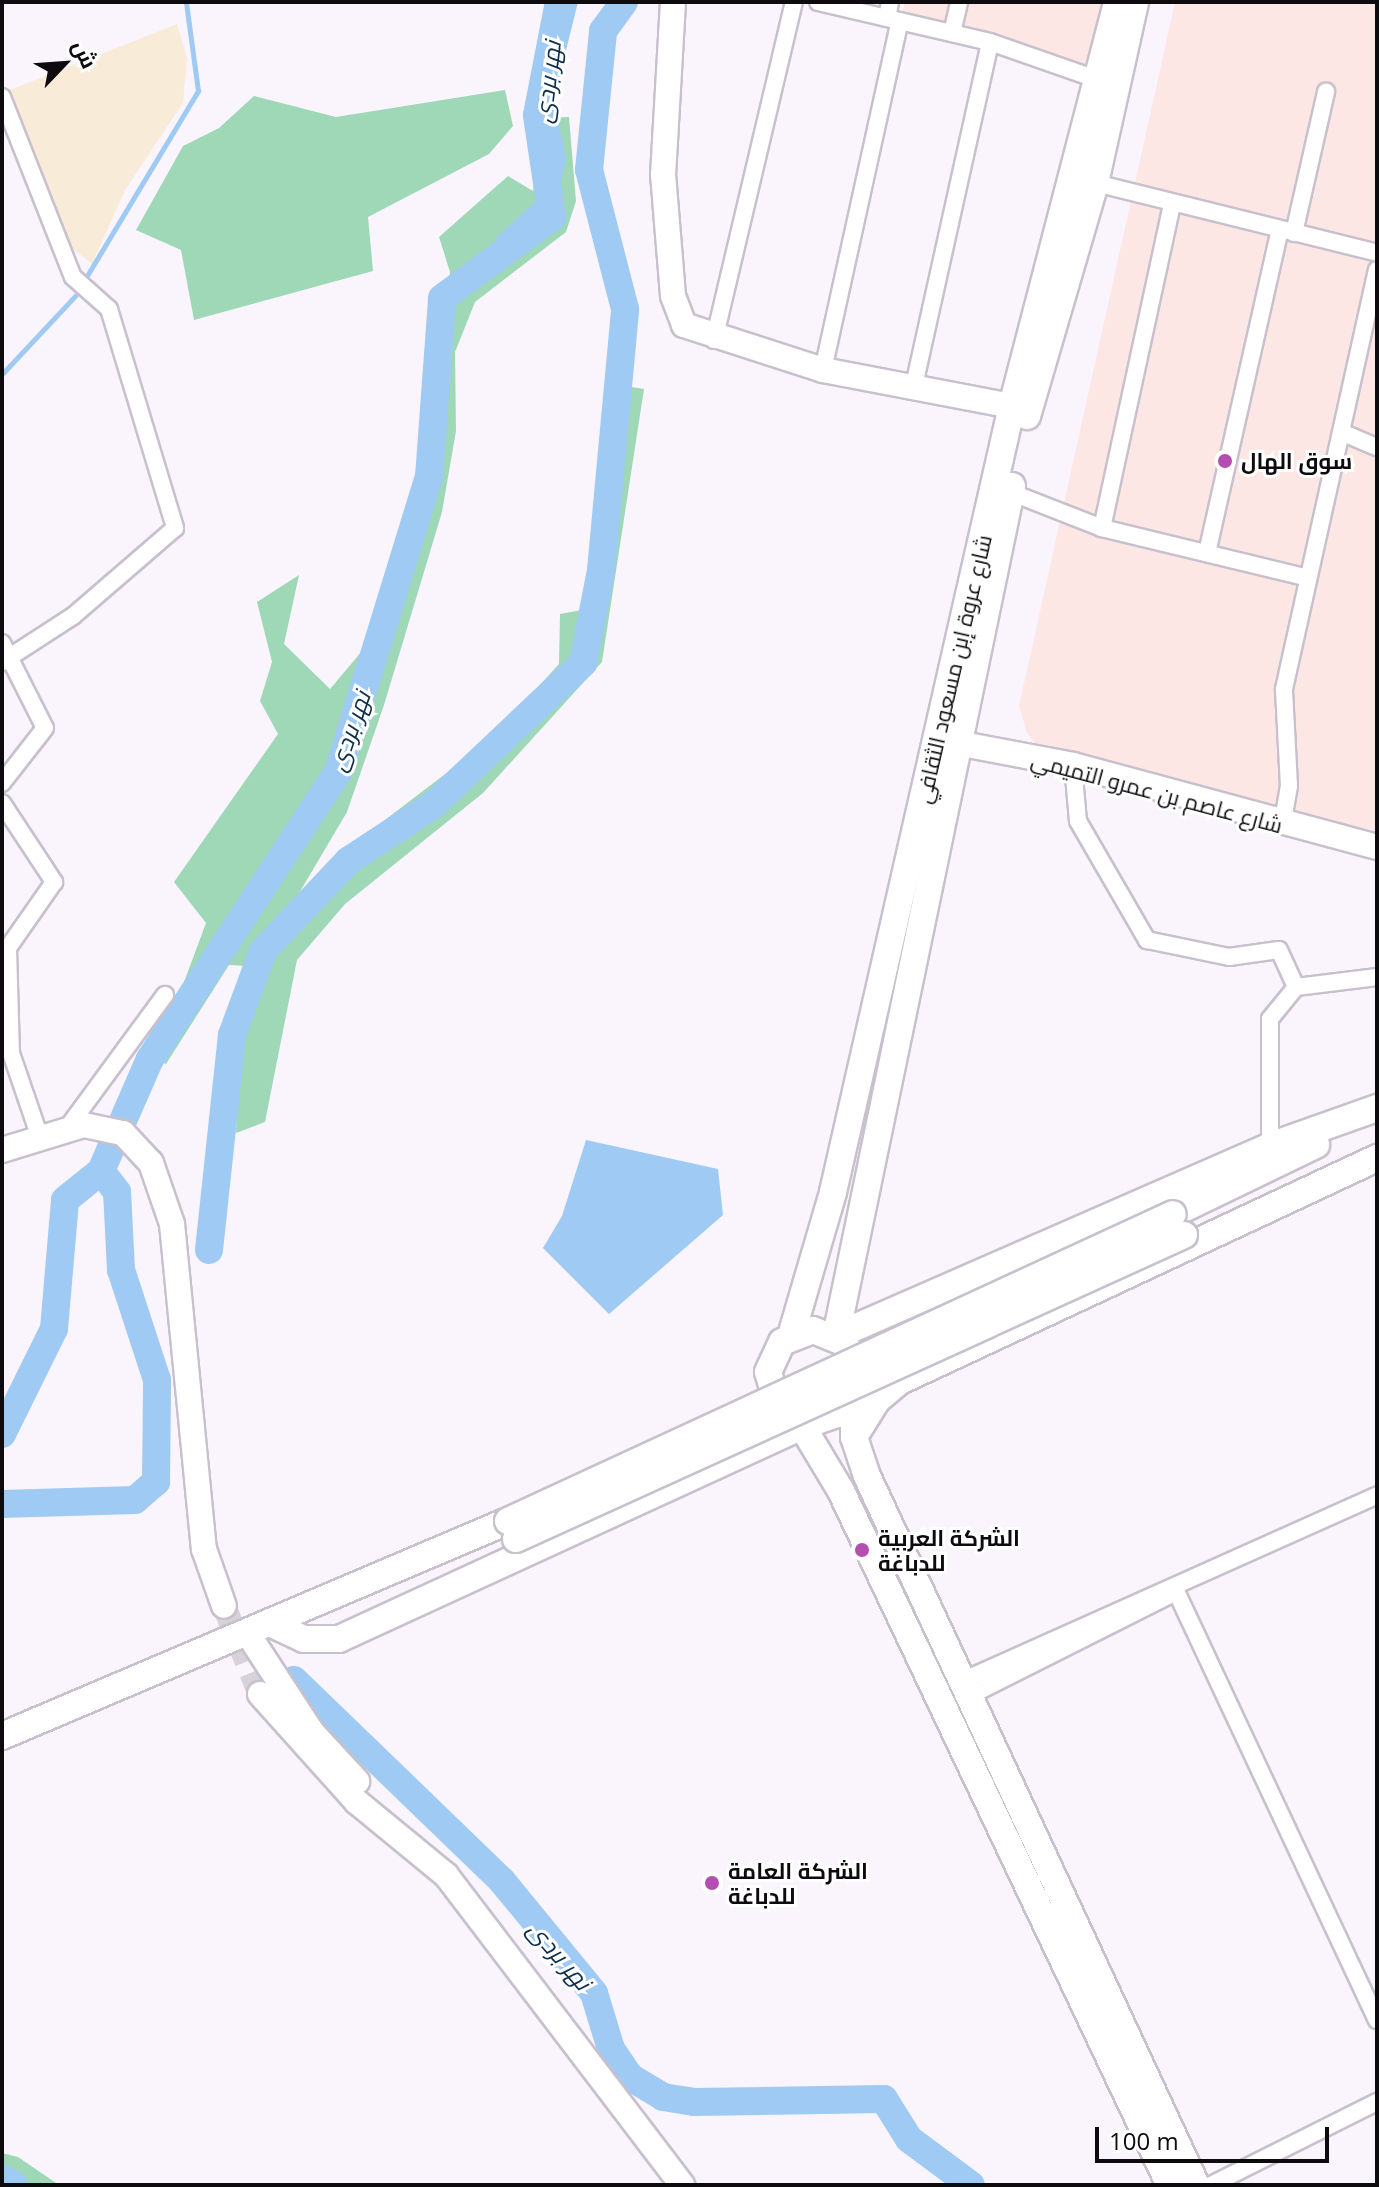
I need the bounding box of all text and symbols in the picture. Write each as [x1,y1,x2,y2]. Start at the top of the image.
north arrow [24,24,104,104]
text: ش [66,35,105,73]
water label: نهر بردى [528,39,566,125]
place label: سوق الهال [1241,448,1352,474]
marker: سوق الهال [1216,452,1234,470]
street label: شارع عروة إبن مسعود الثقافي [909,532,997,806]
water label: نهر بردى [322,687,376,775]
street label: شارع عاصم بن عمرو التميمي [1028,746,1286,838]
place label: الشركة العربية للدباغة [878,1524,1020,1576]
marker: الشركة العربية للدباغة [853,1541,871,1559]
place label: الشركة العامة للدباغة [728,1857,868,1908]
marker: الشركة العامة للدباغة [703,1874,721,1892]
water label: نهر بردى [522,1914,598,1996]
scale bar [1099,2111,1333,2161]
text: 100 m [1109,2124,1179,2157]

